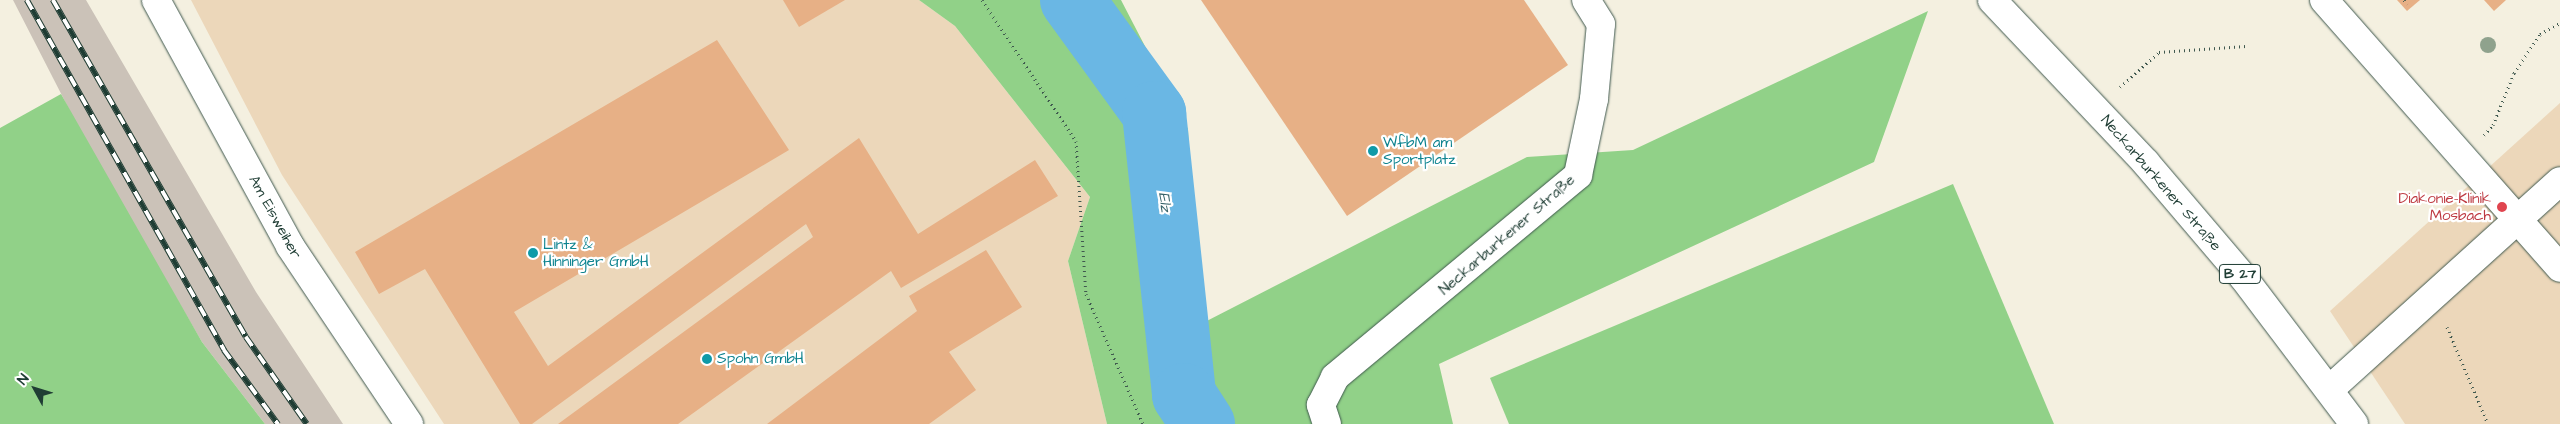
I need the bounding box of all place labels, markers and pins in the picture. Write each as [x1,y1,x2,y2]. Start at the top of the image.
place label: WfbM am Sportplatz [1383,133,1456,168]
marker: WfbM am Sportplatz [1367,145,1379,157]
place label: Diakonie-Klinik Mosbach [2398,189,2491,224]
marker: Diakonie-Klinik Mosbach [2495,200,2509,214]
place label: Lintz & Hinninger GmbH [543,235,649,270]
marker: Lintz & Hinninger GmbH [527,247,539,259]
place label: Spohn GmbH [717,350,804,368]
marker: Spohn GmbH [701,353,713,365]

